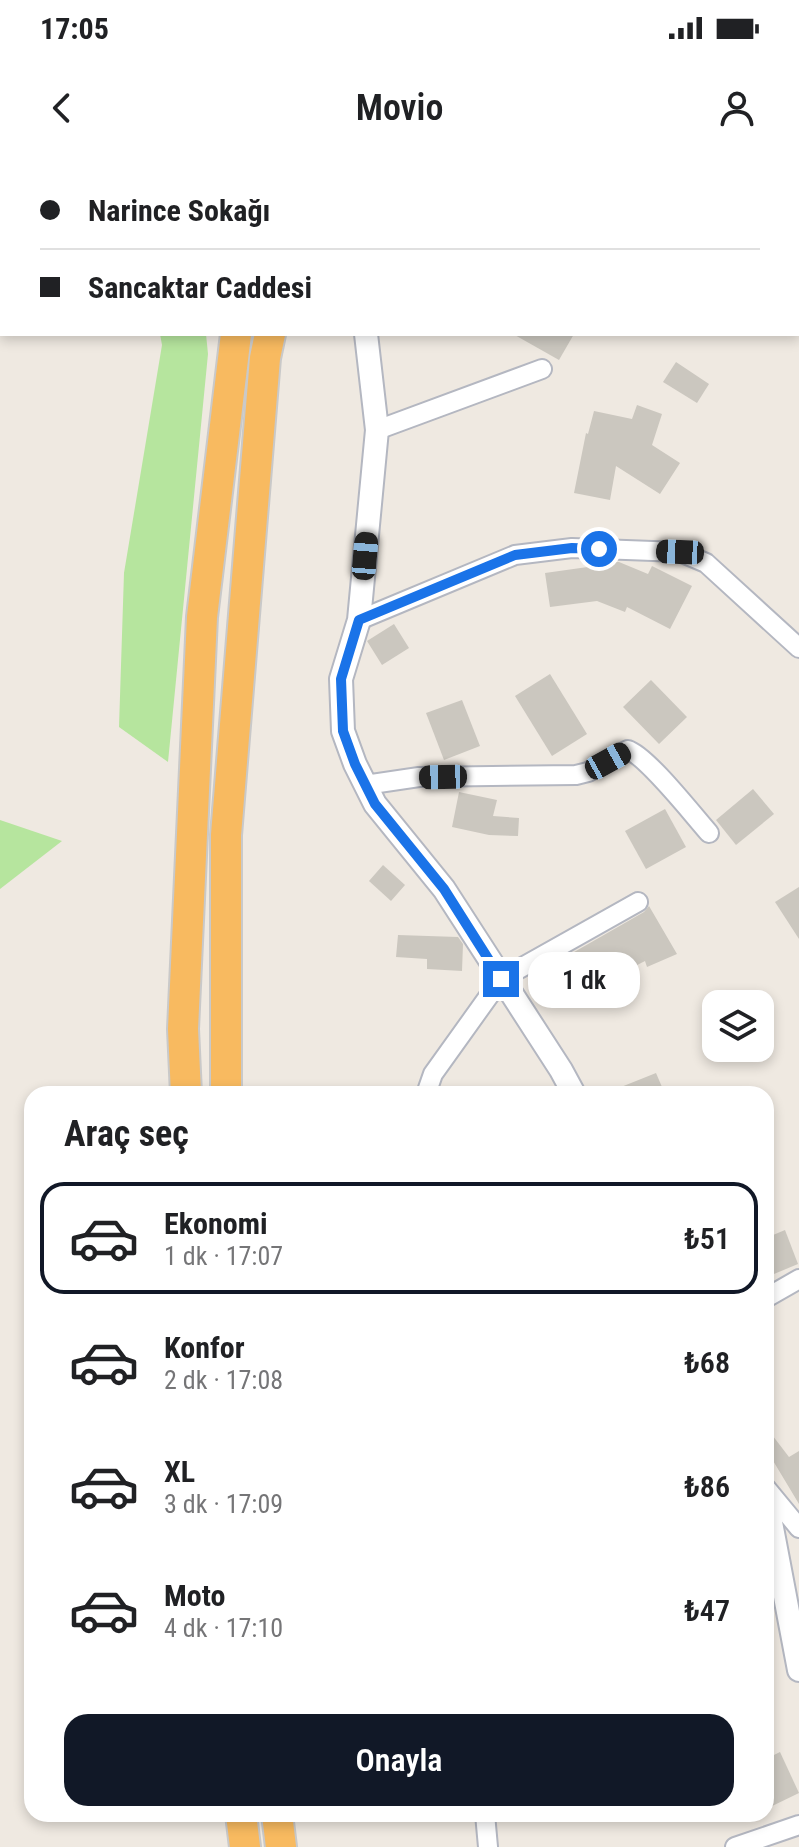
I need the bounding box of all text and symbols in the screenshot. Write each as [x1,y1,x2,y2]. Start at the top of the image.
text: 17:05 [40,11,109,46]
icon: back [40,86,84,130]
icon: person [715,86,759,130]
text: Movio [356,87,443,129]
text: Narince Sokağı [88,193,270,228]
text: Sancaktar Caddesi [88,270,312,305]
car [351,531,379,581]
route start [581,531,617,567]
car [656,539,704,565]
car [581,739,635,783]
car [419,765,467,789]
callout: 1 dk [529,951,641,1007]
route end [483,961,519,997]
text: 1 dk [562,965,606,995]
map controls [702,990,774,1062]
button: layers [702,990,774,1062]
text: Araç seç [64,1113,189,1155]
icon: car [68,1202,140,1274]
text: Ekonomi [164,1206,268,1241]
text: ₺51 [684,1221,730,1256]
text: 1 dk · 17:07 [164,1241,283,1271]
icon: car [68,1326,140,1398]
text: Konfor [164,1330,245,1365]
text: ₺68 [684,1345,730,1380]
text: 2 dk · 17:08 [164,1365,283,1395]
icon: car [68,1450,140,1522]
text: XL [164,1454,195,1489]
text: ₺86 [684,1469,730,1504]
text: 3 dk · 17:09 [164,1489,283,1519]
icon: car [68,1574,140,1646]
text: Moto [164,1578,225,1613]
text: ₺47 [684,1593,730,1628]
text: 4 dk · 17:10 [164,1613,283,1643]
button: Onayla [64,1714,734,1806]

